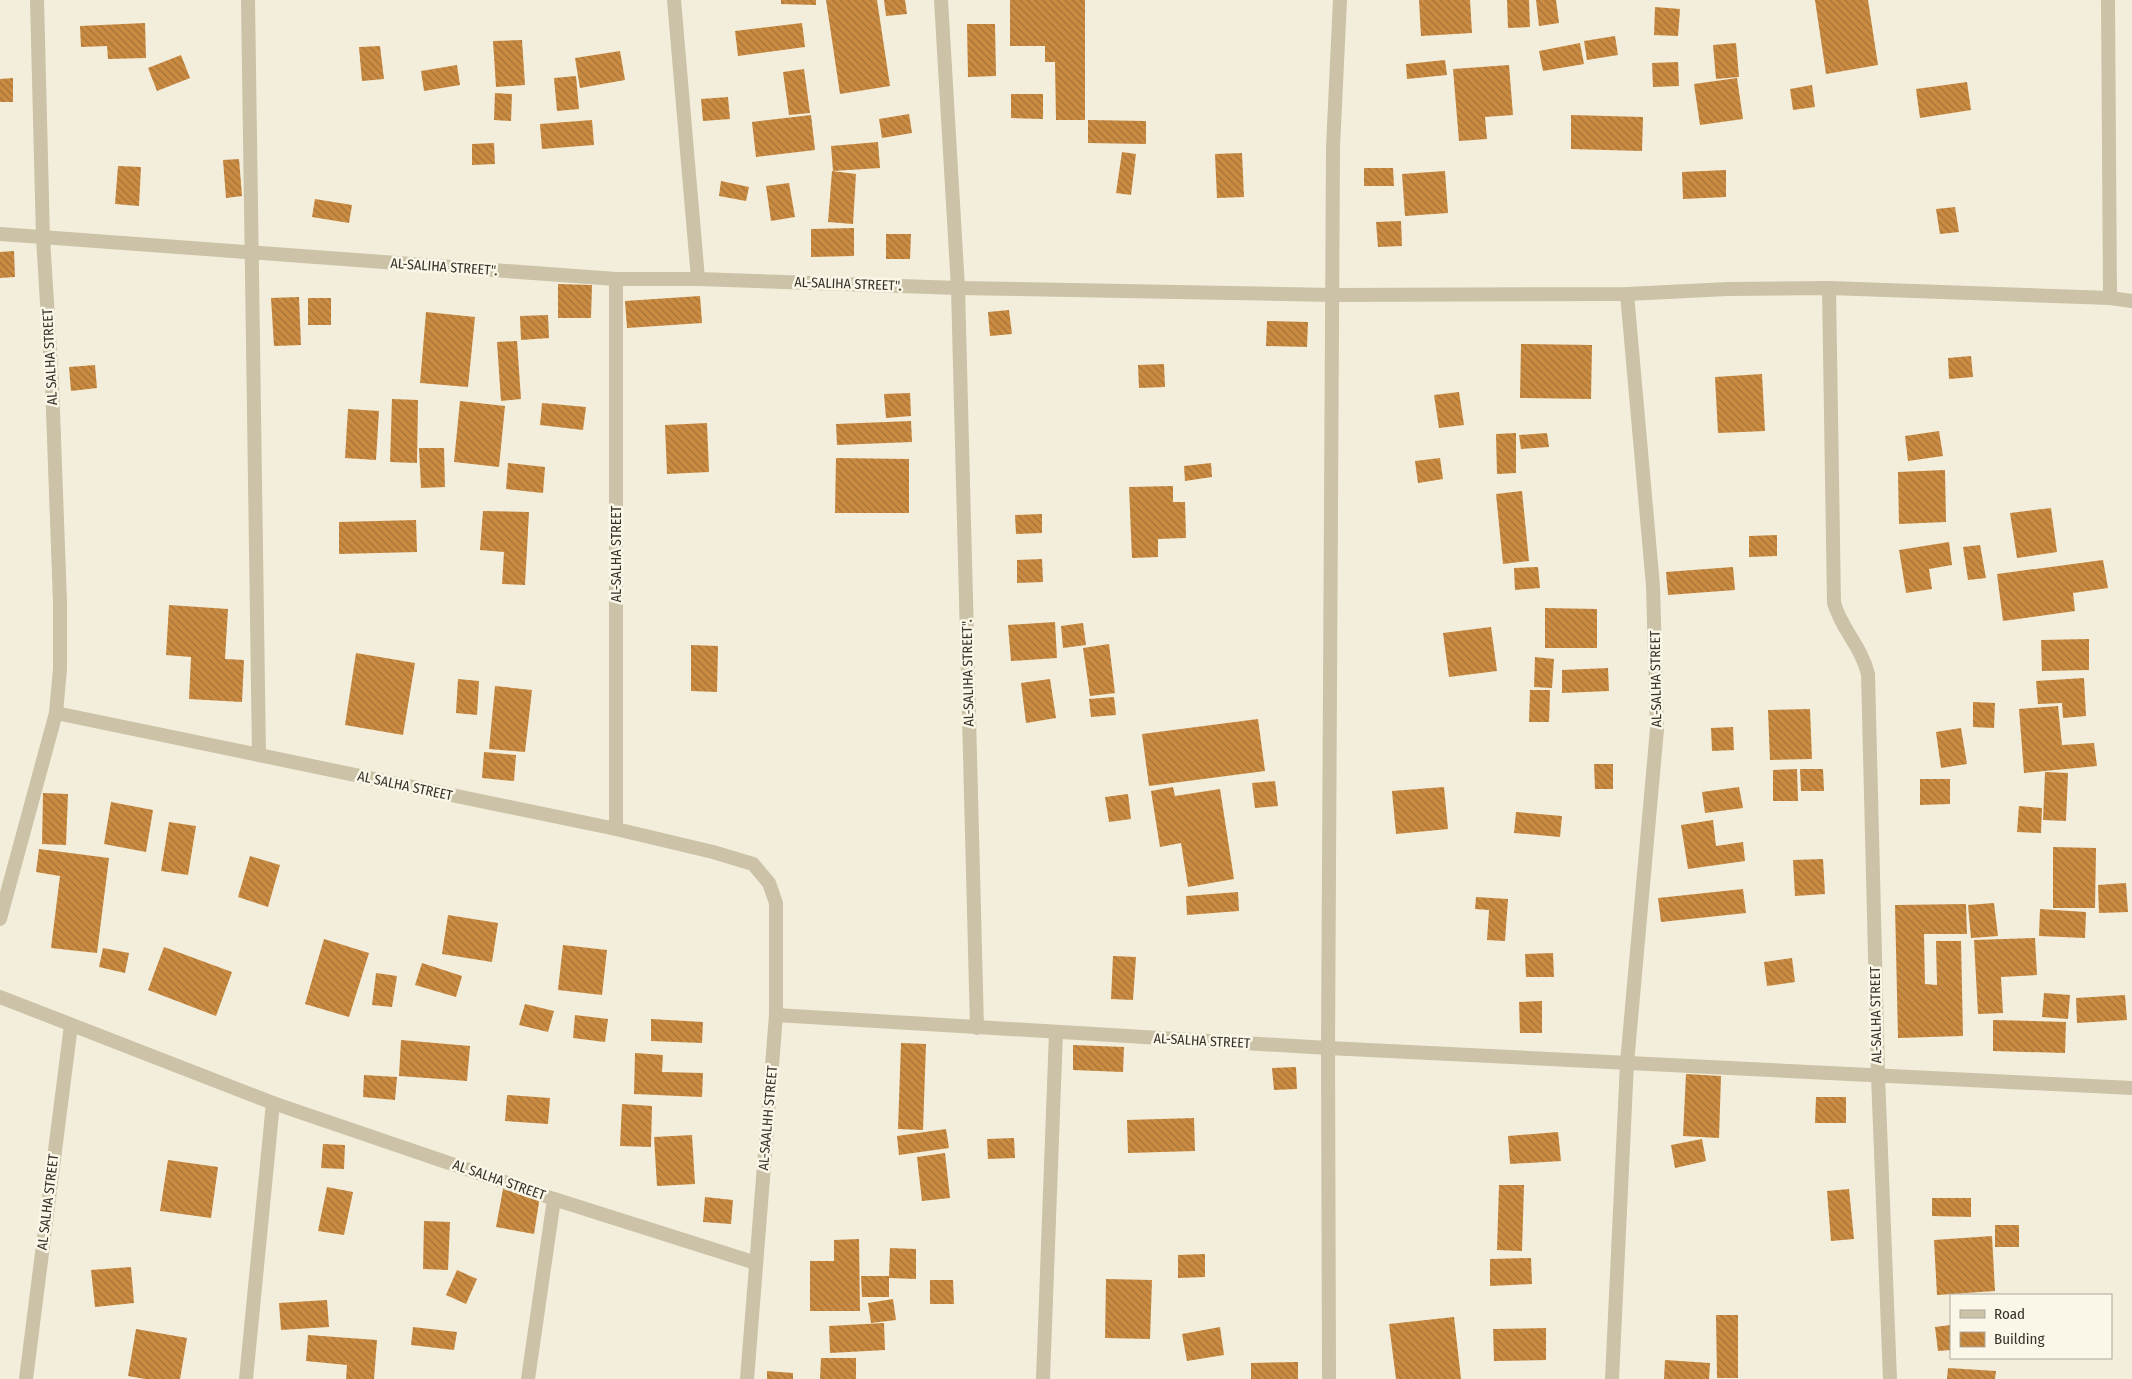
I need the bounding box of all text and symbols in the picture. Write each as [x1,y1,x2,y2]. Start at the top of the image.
street label: AL-SALIHA STREET". [390,255,498,279]
street label: AL-SALIHA STREET". [794,274,902,294]
street label: AL SALHA STREET [39,308,61,406]
street label: AL-SALHA STREET [608,505,625,602]
street label: AL-SALIHA STREET". [959,619,977,727]
street label: AL-SALHA STREET [1647,630,1665,728]
street label: AL SALHA STREET [356,768,455,804]
street label: AL-SALHA STREET [1867,966,1885,1064]
street label: AL-SALHA STREET [1153,1030,1251,1052]
street label: AL-SAALHH STREET [755,1064,781,1171]
street label: AL SALHA STREET [34,1152,62,1251]
street label: AL SALHA STREET [450,1156,548,1204]
legend [1950,1294,2112,1359]
text: Road [1994,1305,2025,1323]
text: Building [1994,1330,2045,1348]

